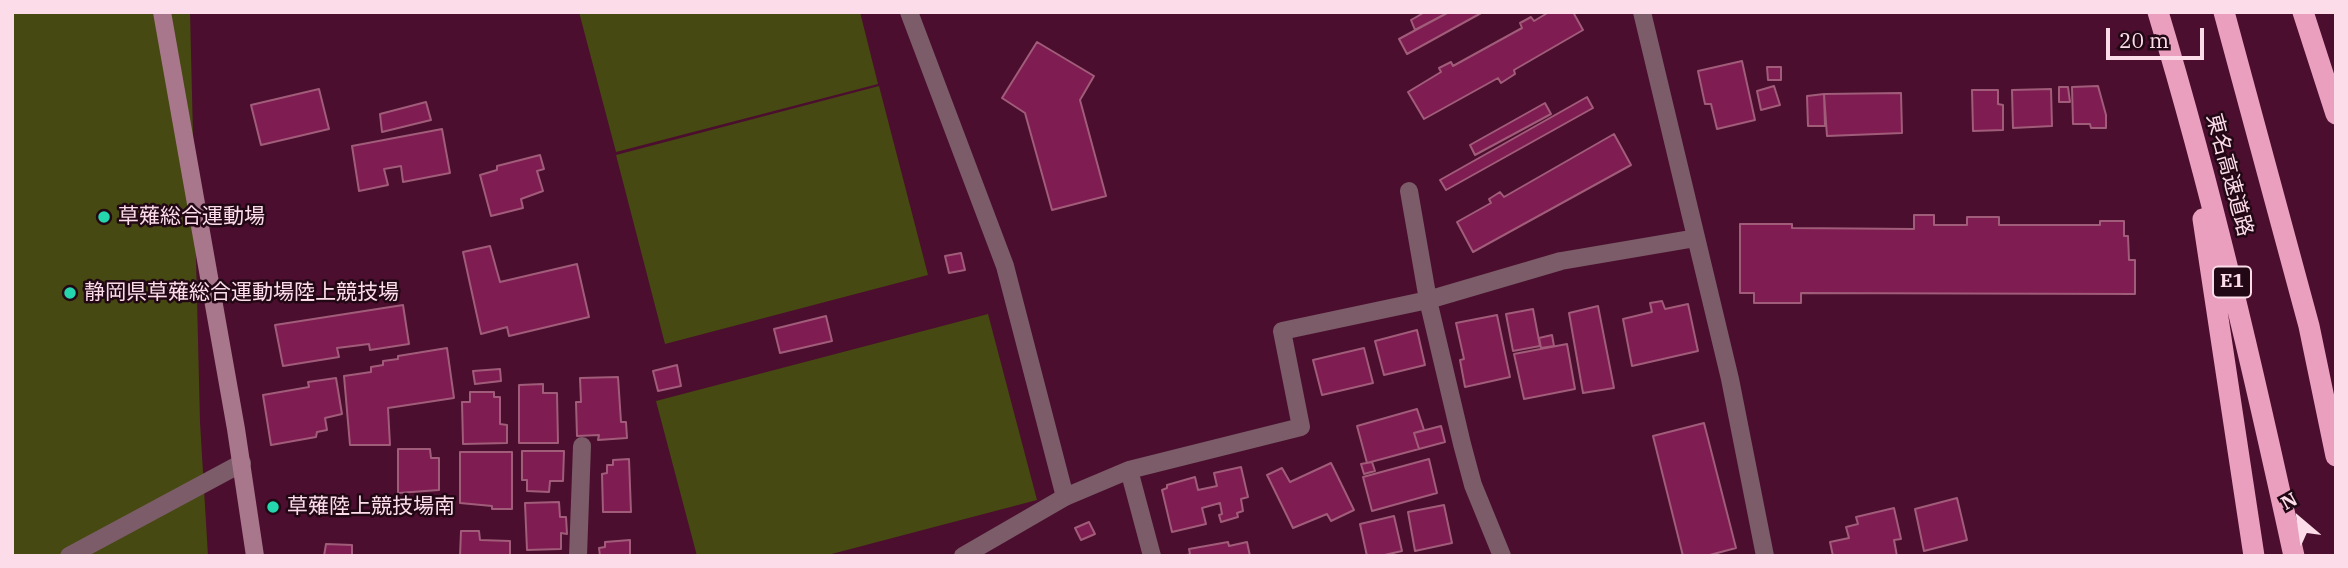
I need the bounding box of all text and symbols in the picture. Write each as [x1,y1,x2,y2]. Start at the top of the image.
scale bar [2110,14,2208,58]
text: 20 m [2119,26,2169,54]
street label: 東名高速道路 [2201,111,2257,239]
place label: 草薙総合運動場 [118,204,265,230]
marker: 草薙総合運動場 [96,209,112,225]
road number: E1 [2213,266,2251,298]
place label: 静岡県草薙総合運動場陸上競技場 [84,280,399,306]
marker: 静岡県草薙総合運動場陸上競技場 [62,285,78,301]
north arrow [2264,484,2334,554]
text: N [2276,486,2301,515]
place label: 草薙陸上競技場南 [287,494,455,520]
marker: 草薙陸上競技場南 [265,499,281,515]

